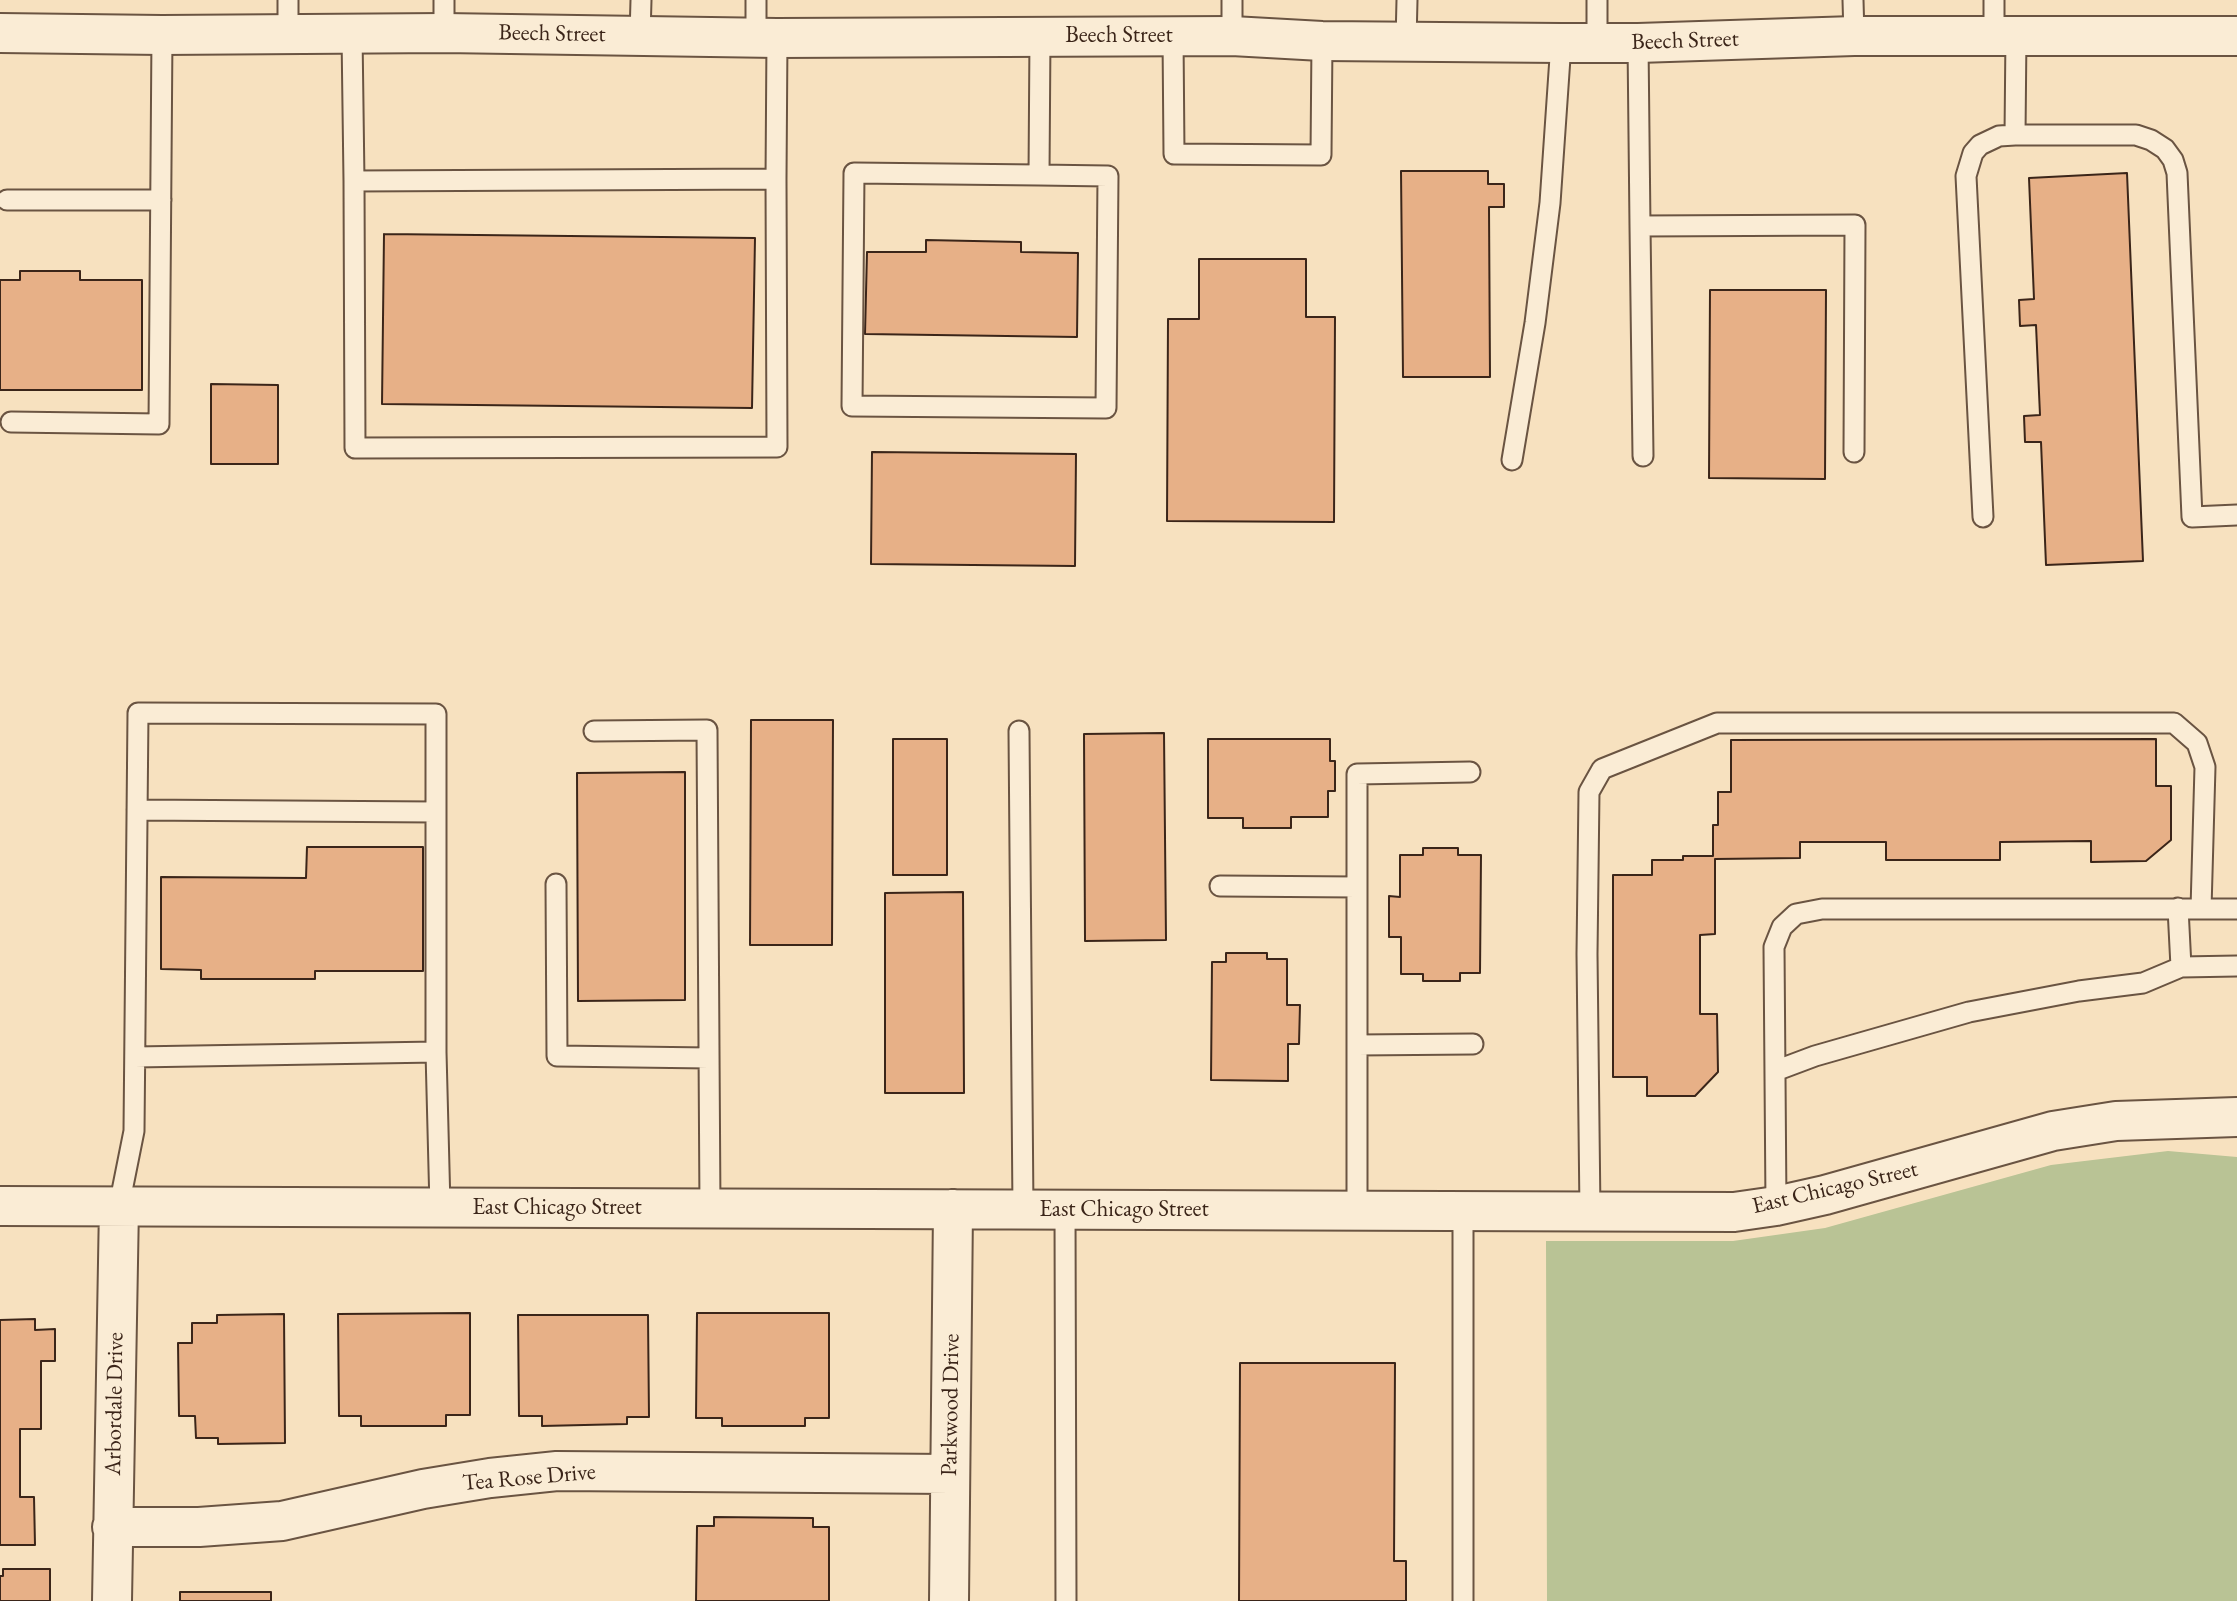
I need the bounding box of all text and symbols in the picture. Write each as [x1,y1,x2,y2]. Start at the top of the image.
street label: Beech Street [498,19,606,49]
street label: Beech Street [1065,22,1173,50]
street label: Beech Street [1631,25,1739,57]
street label: East Chicago Street [1749,1156,1921,1220]
street label: East Chicago Street [472,1194,642,1222]
street label: East Chicago Street [1039,1196,1209,1224]
street label: Arbordale Drive [100,1332,130,1476]
street label: Parkwood Drive [936,1334,966,1476]
street label: Tea Rose Drive [461,1458,597,1498]

